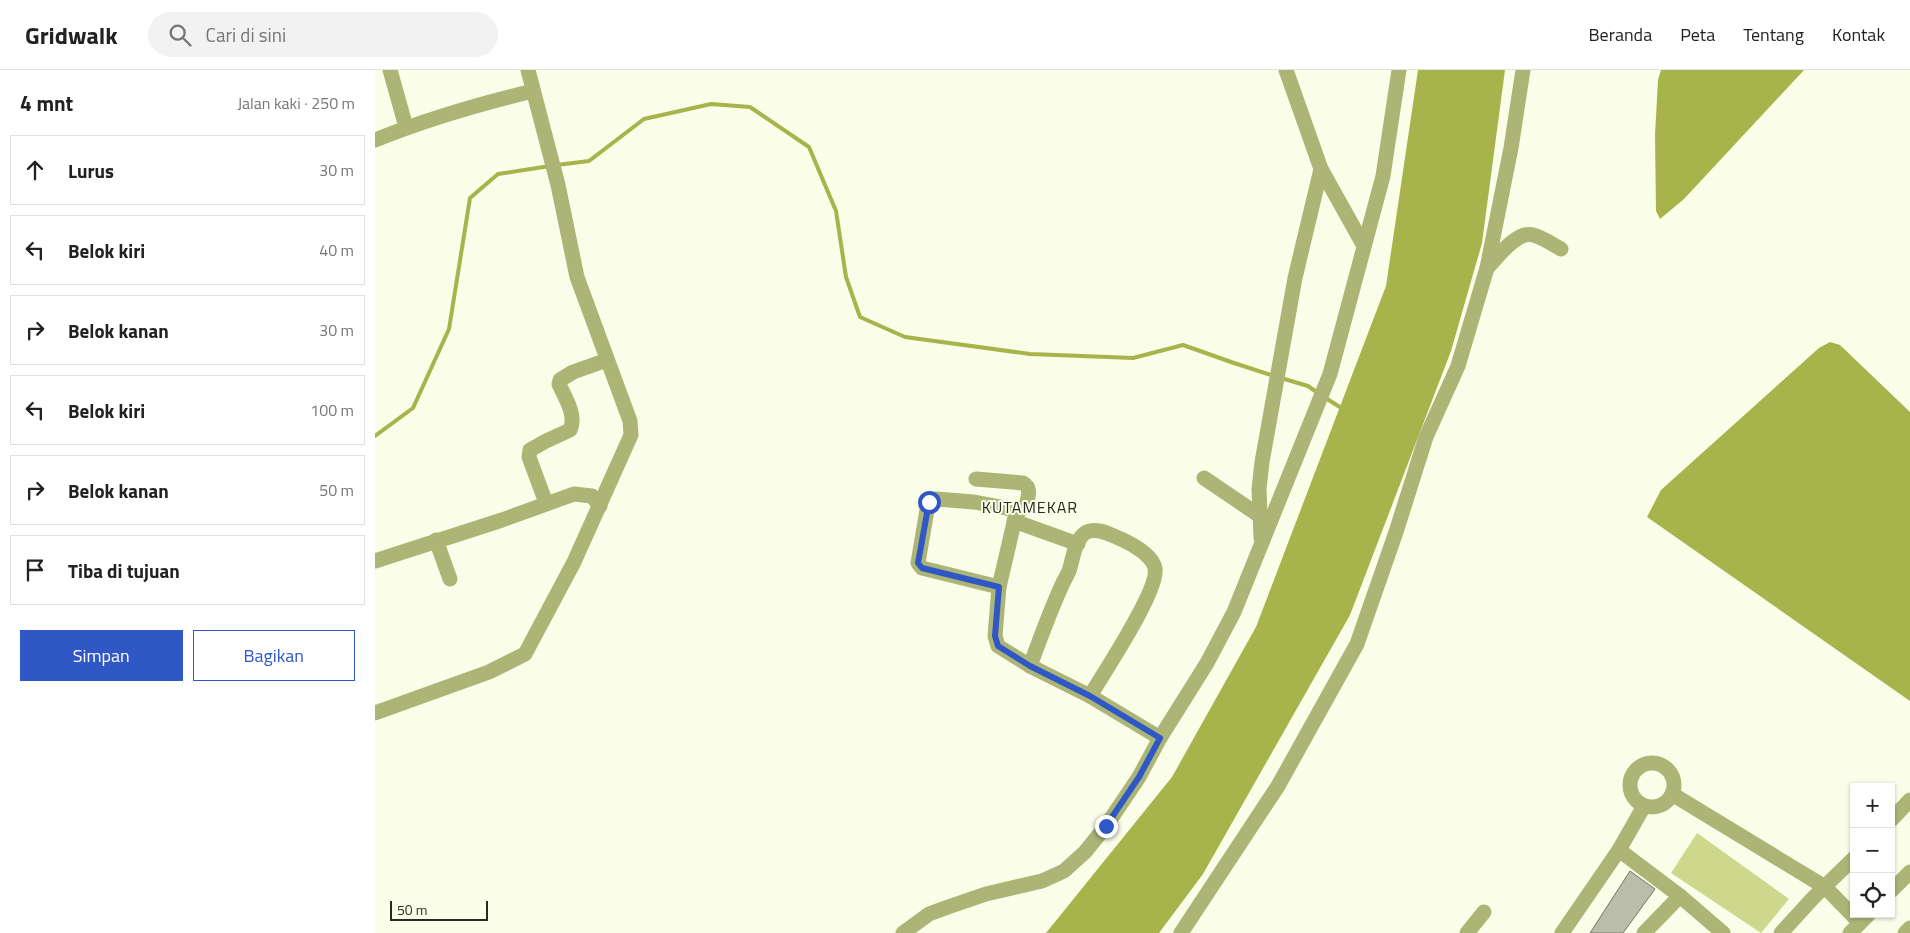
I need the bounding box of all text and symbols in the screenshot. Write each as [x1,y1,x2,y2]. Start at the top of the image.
search box [148,12,498,57]
text: Gridwalk [25,17,118,53]
text: Cari di sini [206,20,286,49]
icon: search [166,21,194,49]
text: Beranda [1589,21,1652,48]
text: Peta [1680,21,1715,48]
text: Tentang [1743,21,1804,48]
text: Kontak [1832,21,1885,48]
text: 4 mnt [20,87,73,119]
text: Jalan kaki · 250 m [237,91,355,115]
icon: ahead [21,156,49,184]
text: Lurus [68,156,114,185]
text: 30 m [319,158,354,182]
icon: left [21,236,49,264]
text: Belok kiri [68,236,145,265]
text: 40 m [319,238,354,262]
icon: right [21,316,49,344]
text: Belok kanan [68,316,169,345]
text: 30 m [319,318,354,342]
icon: left [21,396,49,424]
text: Belok kiri [68,396,145,425]
text: 100 m [310,398,354,422]
icon: right [21,476,49,504]
text: Belok kanan [68,476,169,505]
text: 50 m [319,478,354,502]
route start [918,491,941,514]
district label: KUTAMEKAR [982,495,1078,519]
icon: arrive [21,556,49,584]
text: Tiba di tujuan [68,556,180,585]
button: Simpan [20,630,183,681]
button: Bagikan [193,630,355,681]
map controls [1850,783,1895,918]
button: + [1850,783,1895,828]
route end [1095,815,1118,838]
button: − [1850,828,1895,873]
button: locate [1850,873,1895,918]
scale bar [390,898,487,921]
text: 50 m [397,899,427,920]

